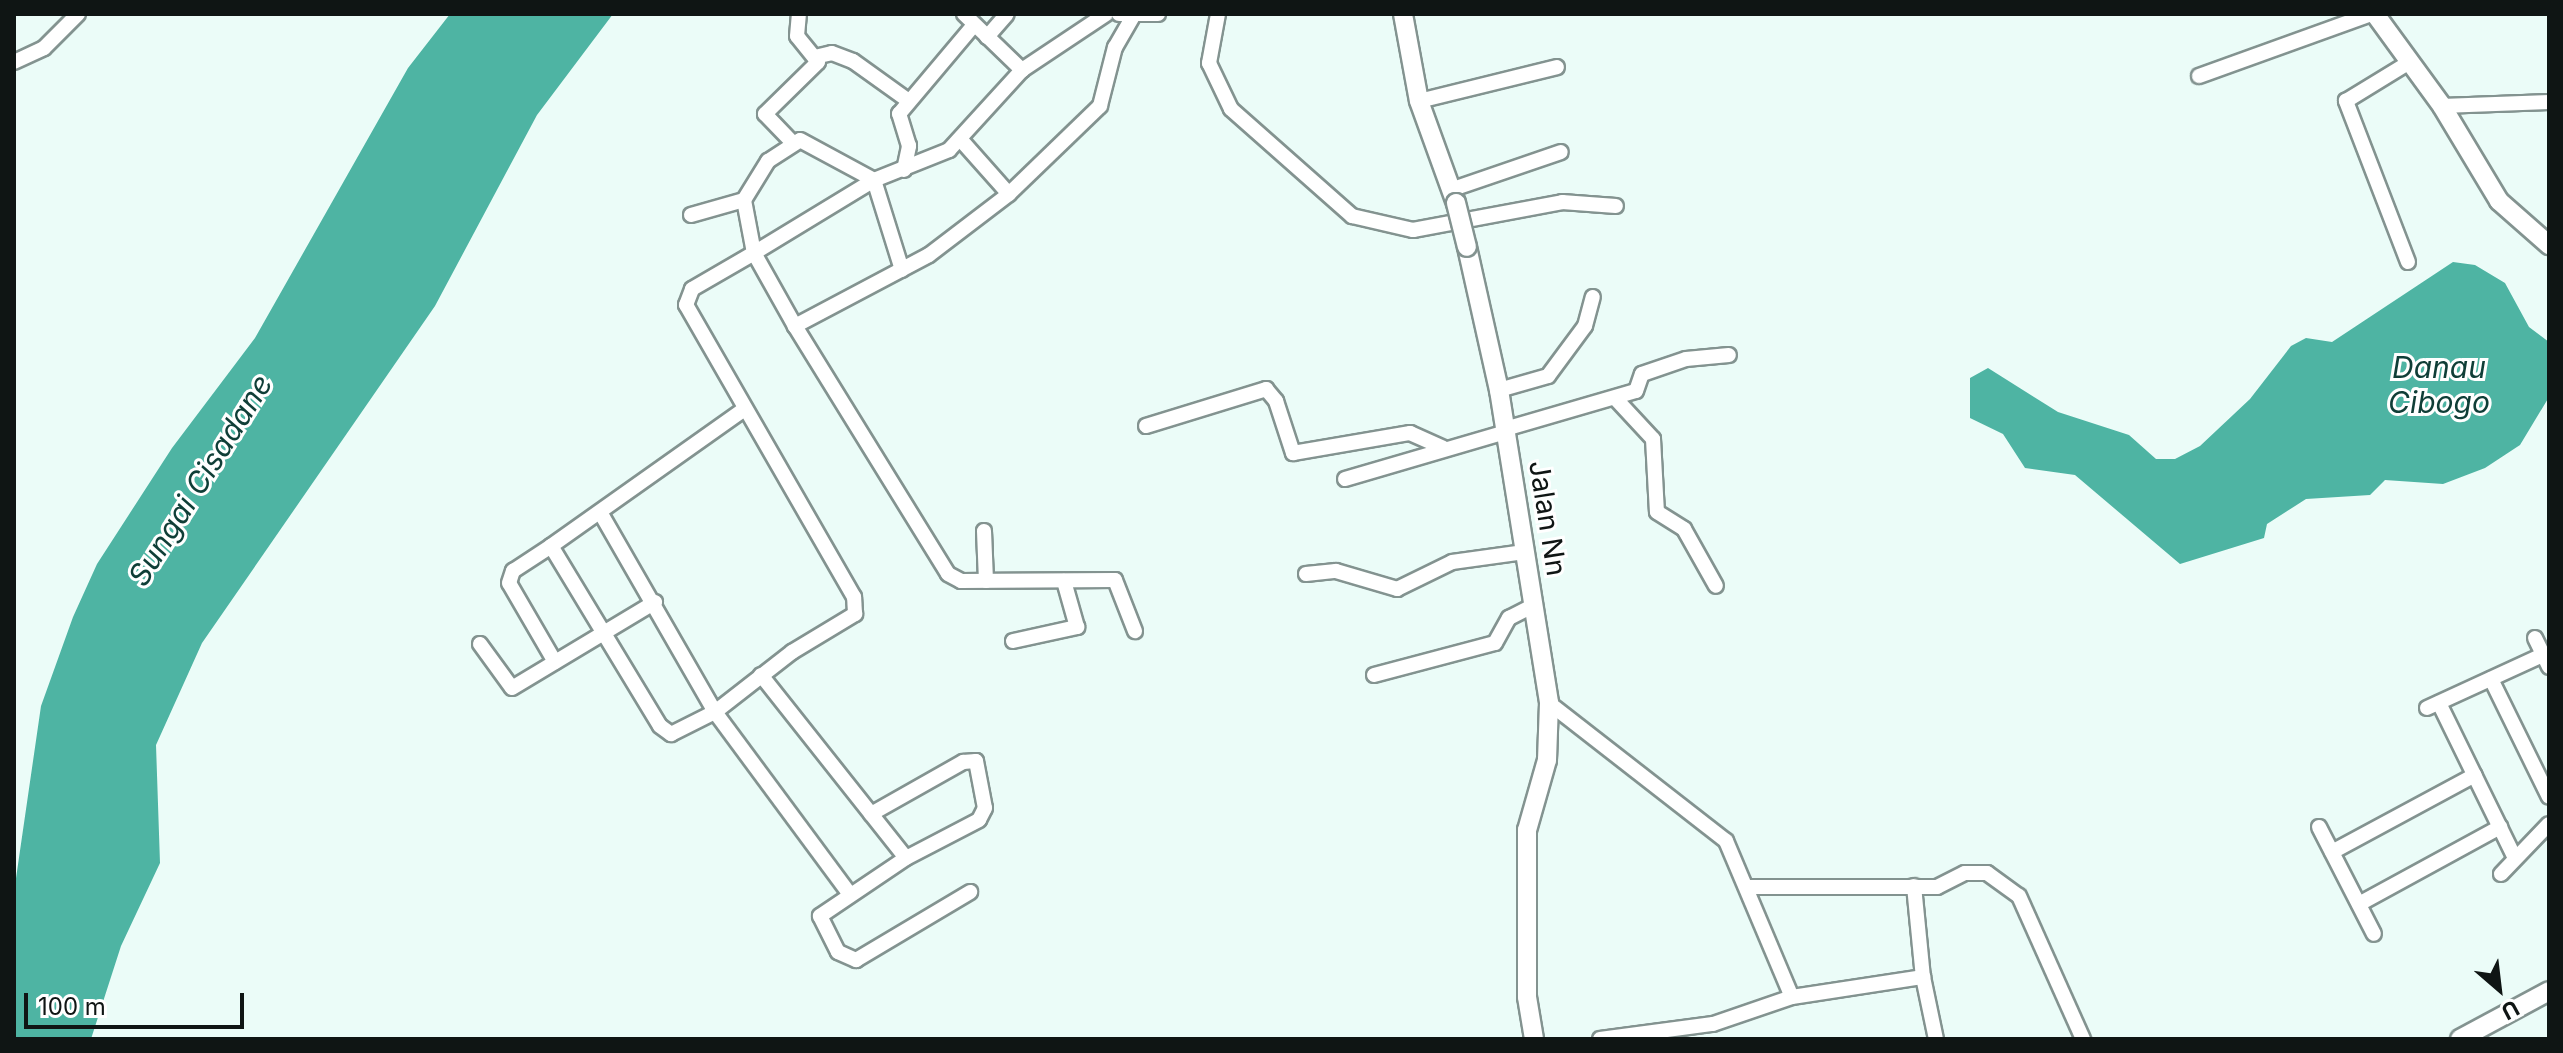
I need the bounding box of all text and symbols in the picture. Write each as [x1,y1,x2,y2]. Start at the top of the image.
water label: Danau Cibogo [2388,349,2490,420]
water label: Sungai Cisadane [120,368,280,592]
street label: Jalan Nn [1522,458,1574,578]
north arrow [2459,949,2539,1029]
scale bar [28,977,248,1027]
text: 100 m [38,992,106,1021]
text: U [2497,995,2523,1025]

